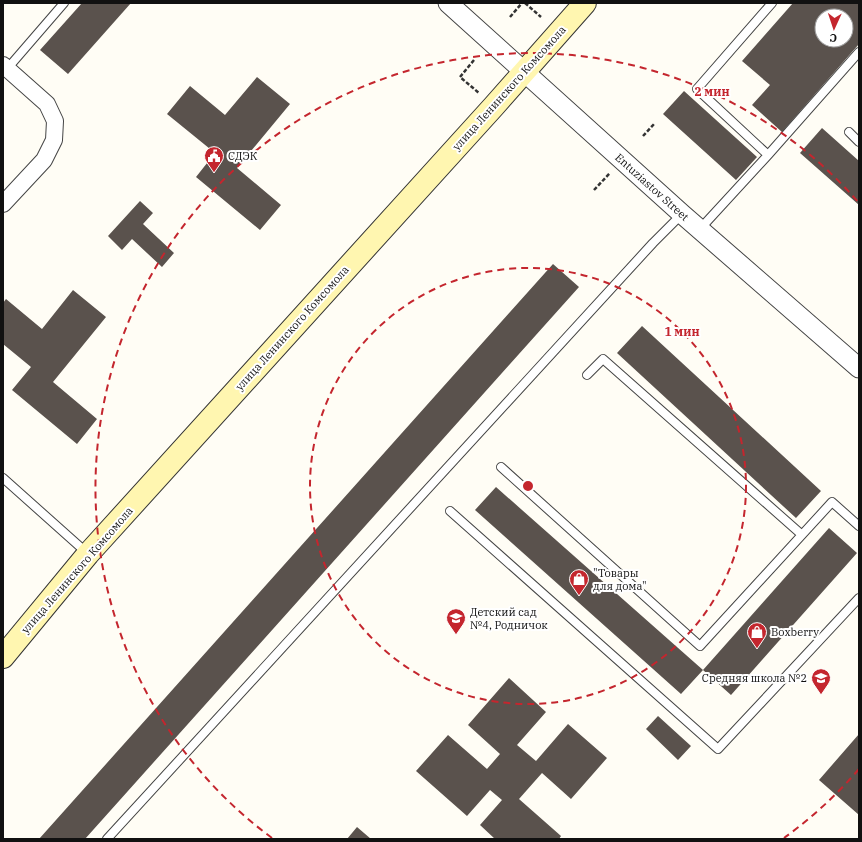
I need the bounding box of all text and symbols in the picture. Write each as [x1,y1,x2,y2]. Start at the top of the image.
north arrow [814,8,854,48]
street label: улица Ленинского Комсомола [449,23,569,153]
text: С [829,31,838,45]
text: 2 мин [694,84,730,99]
public building icon: СДЭК [203,145,225,173]
place label: СДЭК [228,149,258,163]
street label: Entuziastov Street [612,150,692,224]
street label: улица Ленинского Комсомола [232,263,352,393]
text: 1 мин [664,324,700,339]
centre of rings [521,479,535,493]
street label: улица Ленинского Комсомола [18,504,136,636]
place label: "Товары для дома" [593,566,647,593]
shop icon: "Товары для дома" [568,568,590,596]
place label: Детский сад №4, Родничок [470,605,548,632]
school or university icon: Детский сад №4, Родничок [445,607,467,635]
shop icon: Boxberry [746,621,768,649]
place label: Boxberry [771,625,819,639]
school or university icon: Средняя школа №2 [810,667,832,695]
place label: Средняя школа №2 [702,671,807,685]

